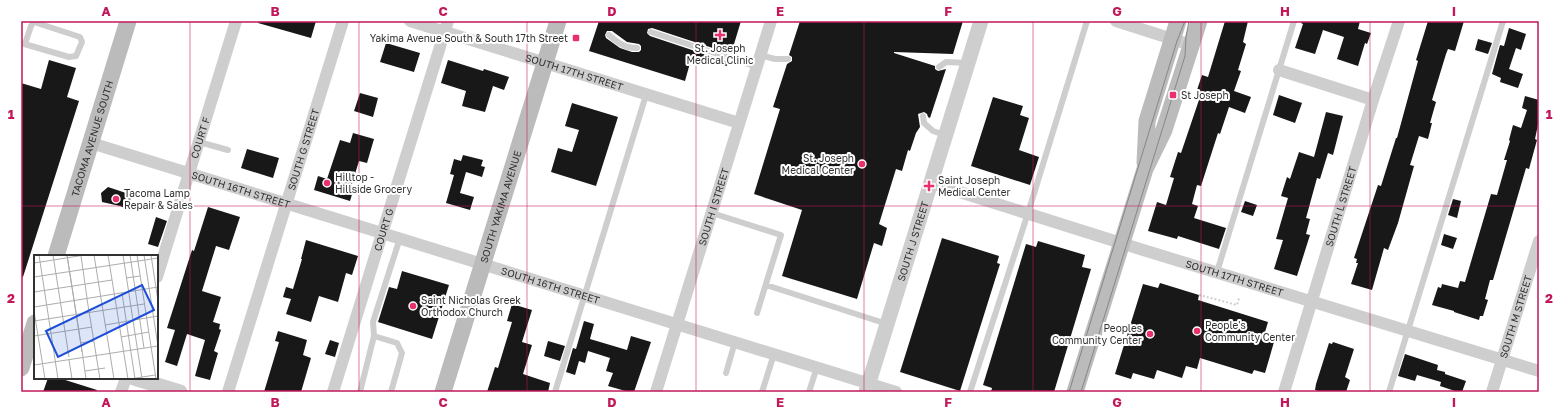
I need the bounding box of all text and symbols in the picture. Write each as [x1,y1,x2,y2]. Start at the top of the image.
text: A [101,3,111,19]
text: B [270,3,280,19]
text: C [438,3,448,19]
text: D [607,3,617,19]
text: E [776,3,784,19]
text: F [944,3,952,19]
text: G [1112,3,1122,19]
text: H [1280,3,1290,19]
text: I [1452,3,1456,19]
marker: St. Joseph Medical Clinic [714,29,726,41]
place label: Yakima Avenue South & South 17th Street [370,32,568,44]
marker: Yakima Avenue South & South 17th Street [571,33,581,43]
place label: St. Joseph Medical Clinic [687,42,754,66]
street label: SOUTH 17TH STREET [524,51,625,93]
street label: TACOMA AVENUE SOUTH [69,79,115,198]
place label: St Joseph [1181,89,1229,101]
marker: St Joseph [1168,90,1178,100]
text: 1 [8,106,15,122]
text: 1 [1546,106,1553,122]
street label: SOUTH G STREET [285,107,321,192]
street label: COURT F [188,115,212,160]
street label: SOUTH YAKIMA AVENUE [477,149,523,264]
place label: St. Joseph Medical Center [782,152,854,176]
marker: St. Joseph Medical Center [857,159,867,169]
street label: SOUTH L STREET [1323,165,1358,248]
street label: SOUTH I STREET [696,166,731,247]
street label: SOUTH 16TH STREET [190,169,292,210]
place label: Hilltop - Hillside Grocery [335,171,412,195]
place label: Saint Joseph Medical Center [938,174,1010,198]
marker: Hilltop - Hillside Grocery [322,178,332,188]
marker: Saint Joseph Medical Center [923,180,935,192]
place label: Tacoma Lamp Repair & Sales [124,187,193,211]
marker: Tacoma Lamp Repair & Sales [111,194,121,204]
street label: SOUTH J STREET [895,200,931,283]
street label: COURT G [371,207,396,252]
inset map [34,255,158,379]
street label: SOUTH 17TH STREET [1184,257,1285,299]
street label: SOUTH 16TH STREET [500,264,601,306]
street label: SOUTH M STREET [1497,274,1534,360]
text: 2 [7,290,15,306]
text: 2 [1545,290,1553,306]
place label: Saint Nicholas Greek Orthodox Church [421,294,521,318]
marker: Saint Nicholas Greek Orthodox Church [408,301,418,311]
place label: People's Community Center [1205,319,1295,343]
place label: Peoples Community Center [1052,322,1142,346]
marker: People's Community Center [1192,326,1202,336]
marker: Peoples Community Center [1145,329,1155,339]
text: A [101,394,111,410]
text: B [270,394,280,410]
text: C [438,394,448,410]
text: D [607,394,617,410]
text: E [776,394,784,410]
text: F [944,394,952,410]
text: G [1112,394,1122,410]
text: H [1280,394,1290,410]
text: I [1452,394,1456,410]

